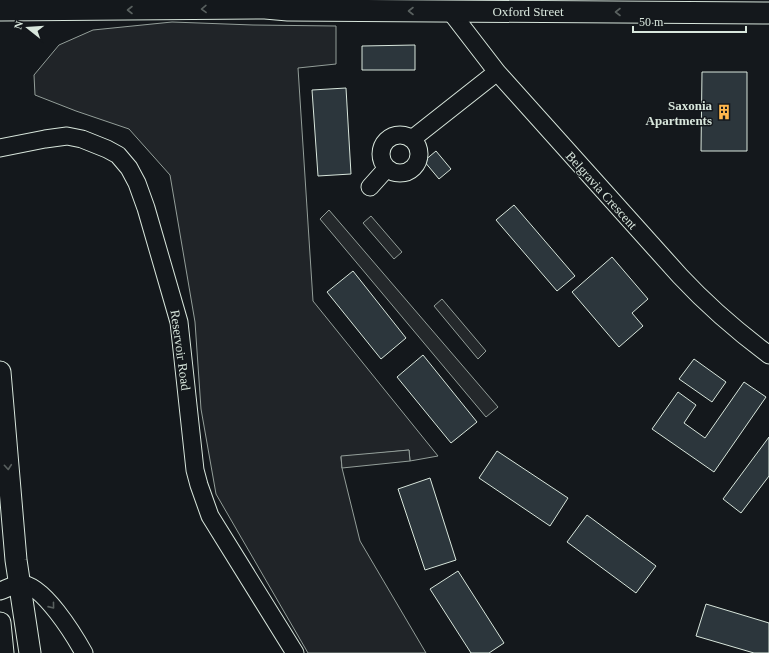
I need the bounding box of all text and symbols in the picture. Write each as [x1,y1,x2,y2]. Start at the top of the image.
street label: Oxford Street [492,4,564,19]
one-way arrow [201,5,207,13]
one-way arrow [127,6,133,14]
one-way arrow [408,7,414,15]
north arrow [8,8,48,48]
one-way arrow [615,8,621,16]
scale bar [633,8,746,34]
text: 50 m [639,15,664,29]
text: N [12,19,25,31]
place label: Saxonia Apartments [646,98,712,128]
building icon: Saxonia Apartments [715,103,733,121]
street label: Belgravia Crescent [563,148,641,233]
street label: Reservoir Road [167,309,194,392]
one-way arrow [3,464,12,470]
one-way arrow [47,601,54,608]

